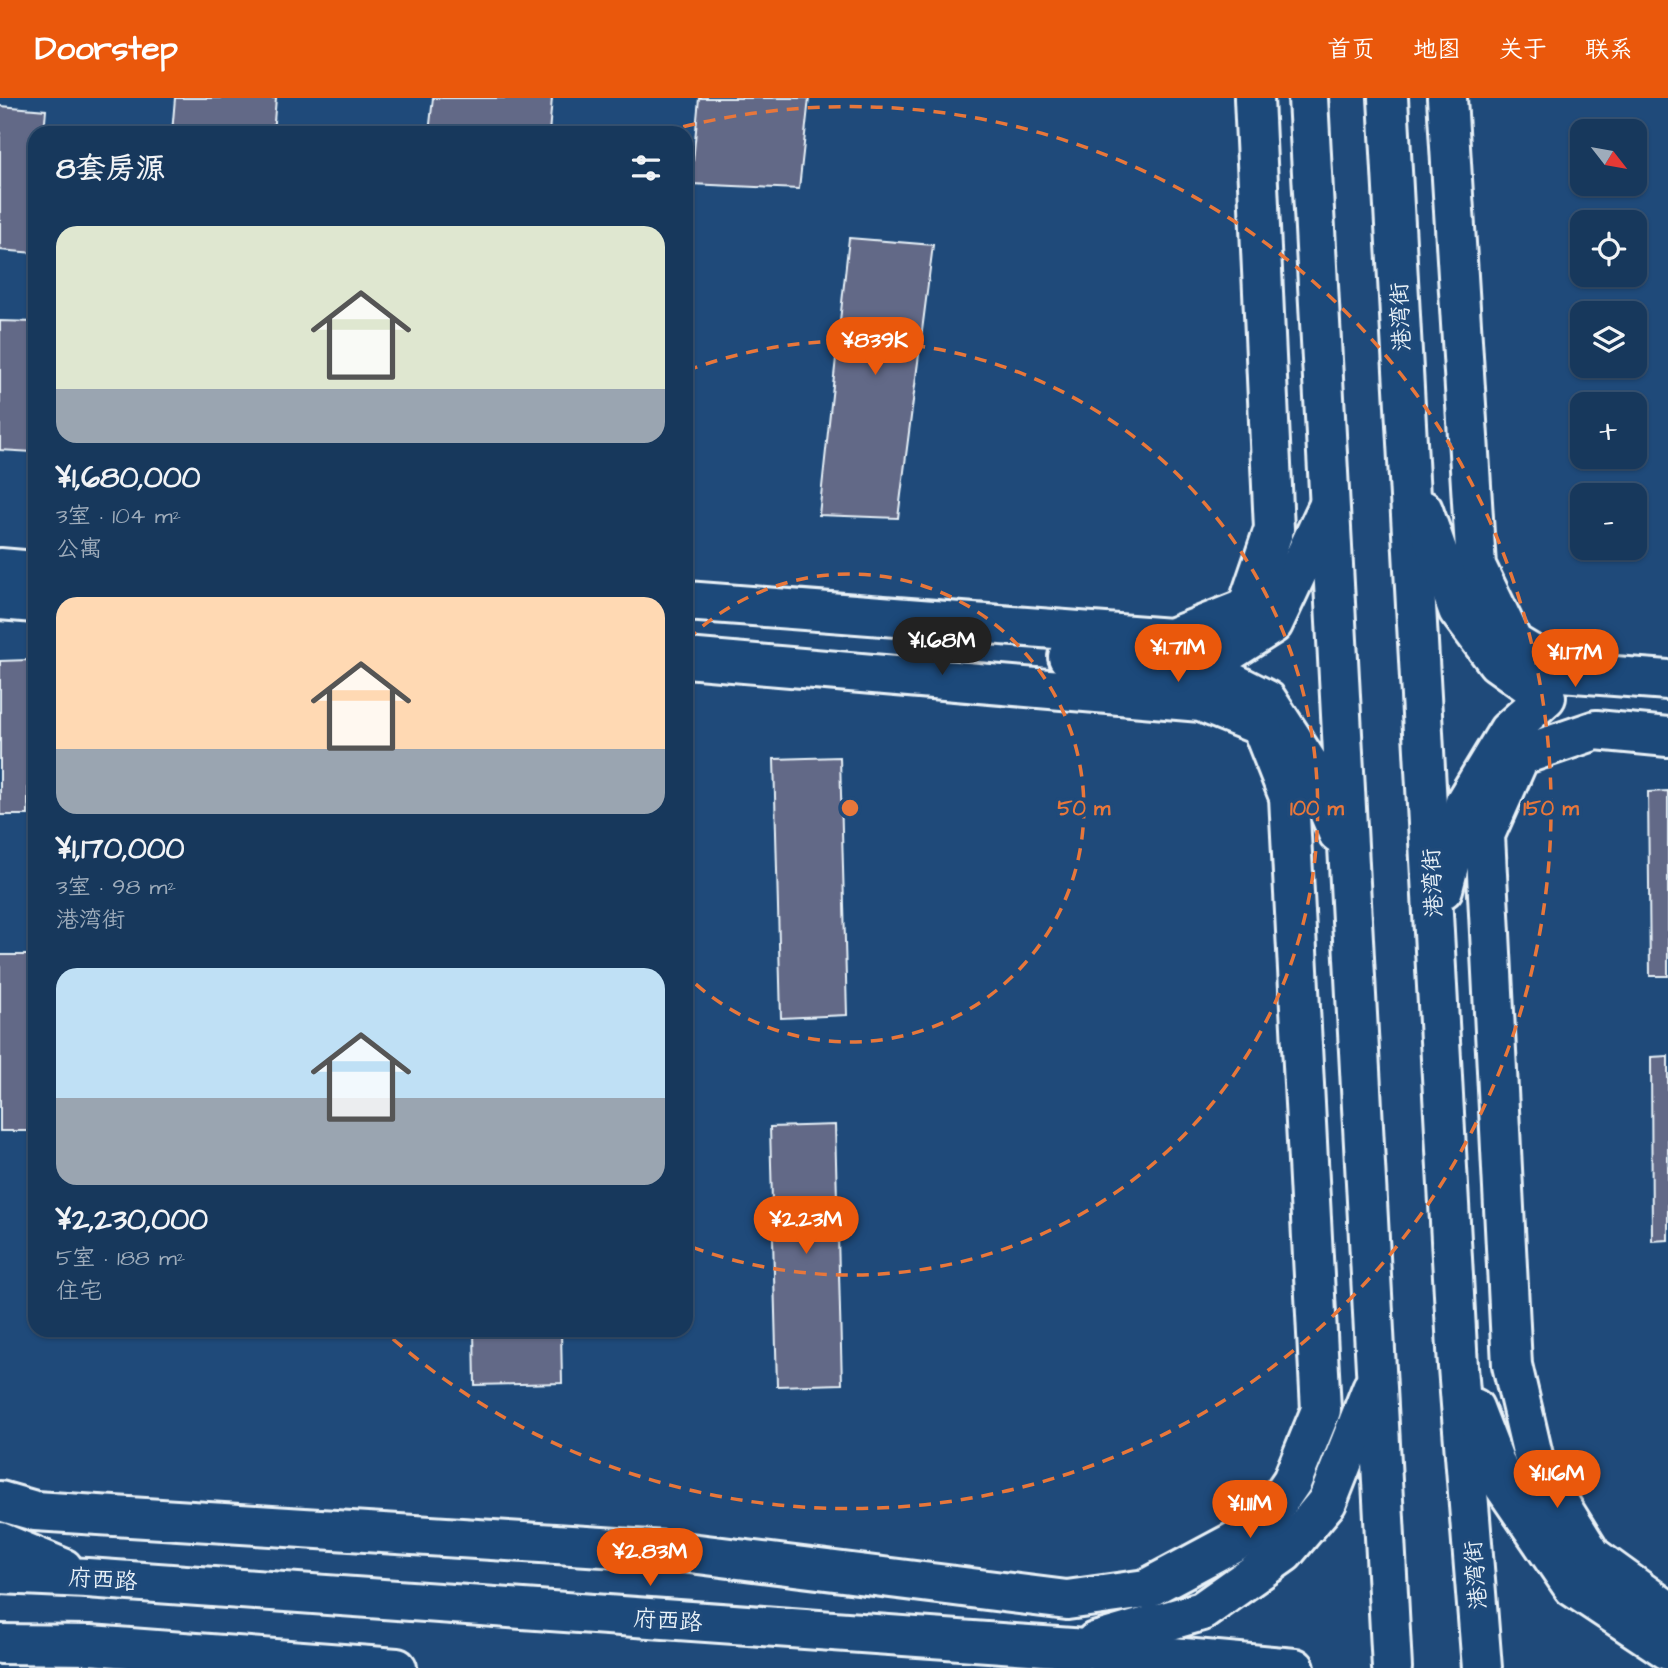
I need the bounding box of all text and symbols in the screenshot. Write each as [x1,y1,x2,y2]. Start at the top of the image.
text: Doorstep [35,26,178,72]
text: 首页 [1327,33,1375,67]
text: 地图 [1413,33,1461,67]
text: 关于 [1499,33,1547,67]
text: 联系 [1585,33,1633,67]
north arrow [1570,119,1647,196]
map controls [1570,119,1647,560]
text: 8套房源 [56,148,165,190]
icon: filters [627,149,665,187]
button: locate [1570,210,1647,287]
icon: home [298,272,424,398]
street label: 港湾街 [1383,282,1419,352]
button: layers [1570,301,1647,378]
pin: ¥839K [826,317,924,377]
text: ¥839K [842,324,908,356]
button: + [1570,392,1647,469]
text: ¥1,680,000 [56,457,201,499]
button: − [1570,483,1647,560]
text: 3室 · 104 m² [56,500,181,532]
text: 公寓 [56,533,102,565]
pin: ¥1.68M [885,618,999,677]
text: ¥1.68M [909,624,975,656]
pin: ¥1.71M [1121,624,1235,684]
pin: ¥1.17M [1518,630,1632,689]
text: ¥1.71M [1151,631,1205,663]
text: ¥1.17M [1548,636,1602,668]
icon: home [298,643,424,769]
text: 50 m [1058,794,1111,823]
text: 100 m [1290,794,1345,823]
text: 150 m [1523,794,1579,823]
centre of rings [838,796,862,820]
text: ¥1,170,000 [56,828,185,870]
street label: 港湾街 [1415,848,1451,918]
text: 3室 · 98 m² [56,871,176,903]
text: 港湾街 [56,904,125,936]
icon: home [298,1014,424,1140]
pin: ¥2.23M [749,1196,863,1256]
text: ¥2,230,000 [56,1199,208,1241]
text: ¥2.23M [770,1203,842,1235]
text: 5室 · 188 m² [56,1242,185,1274]
text: 住宅 [56,1275,102,1307]
pin: ¥1.16M [1500,1450,1614,1510]
text: ¥1.16M [1530,1457,1584,1489]
pin: ¥1.11M [1193,1480,1307,1540]
text: ¥1.11M [1228,1487,1272,1519]
pin: ¥2.83M [593,1528,707,1588]
text: ¥2.83M [613,1535,687,1567]
street label: 港湾街 [1457,1539,1495,1611]
street label: 府西路 [67,1562,138,1598]
street label: 府西路 [632,1603,703,1639]

